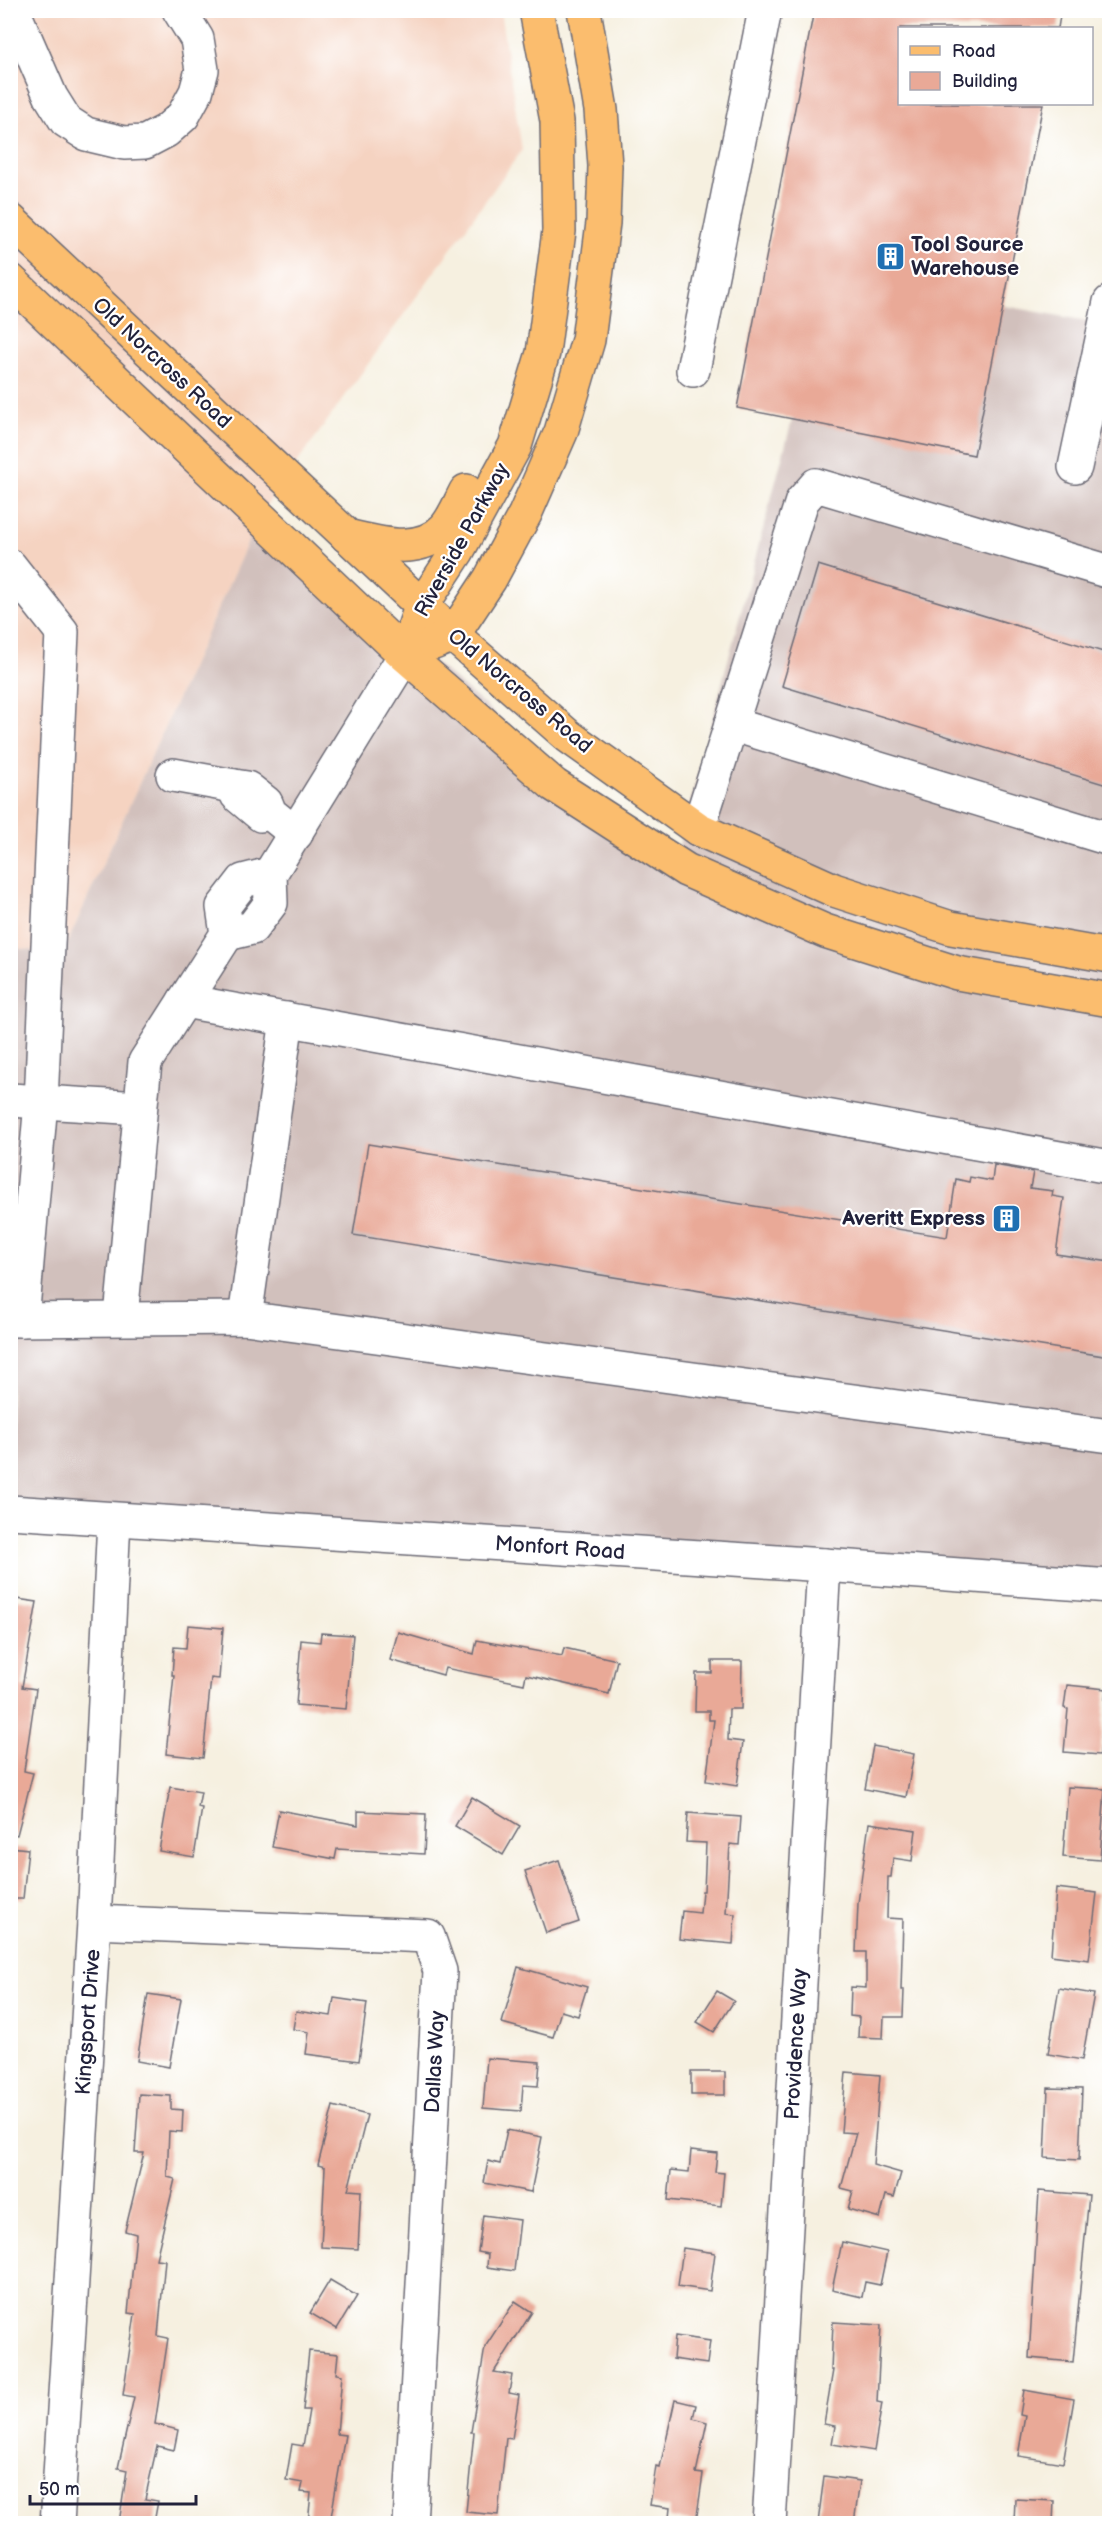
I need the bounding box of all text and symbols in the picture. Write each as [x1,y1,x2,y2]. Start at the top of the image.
legend [898,27,1093,105]
text: Road [952,41,996,62]
text: Building [952,71,1018,92]
place label: Tool Source Warehouse [911,232,1023,281]
building icon: Tool Source Warehouse [874,240,906,272]
street label: Old Norcross Road [87,292,237,434]
street label: Riverside Parkway [409,458,515,621]
street label: Old Norcross Road [443,623,597,759]
building icon: Averitt Express [990,1202,1022,1234]
place label: Averitt Express [841,1206,985,1231]
street label: Monfort Road [494,1531,626,1565]
street label: Kingsport Drive [70,1948,106,2096]
street label: Providence Way [780,1967,812,2120]
street label: Dallas Way [420,2010,450,2114]
scale bar [30,2468,196,2506]
text: 50 m [39,2479,80,2500]

